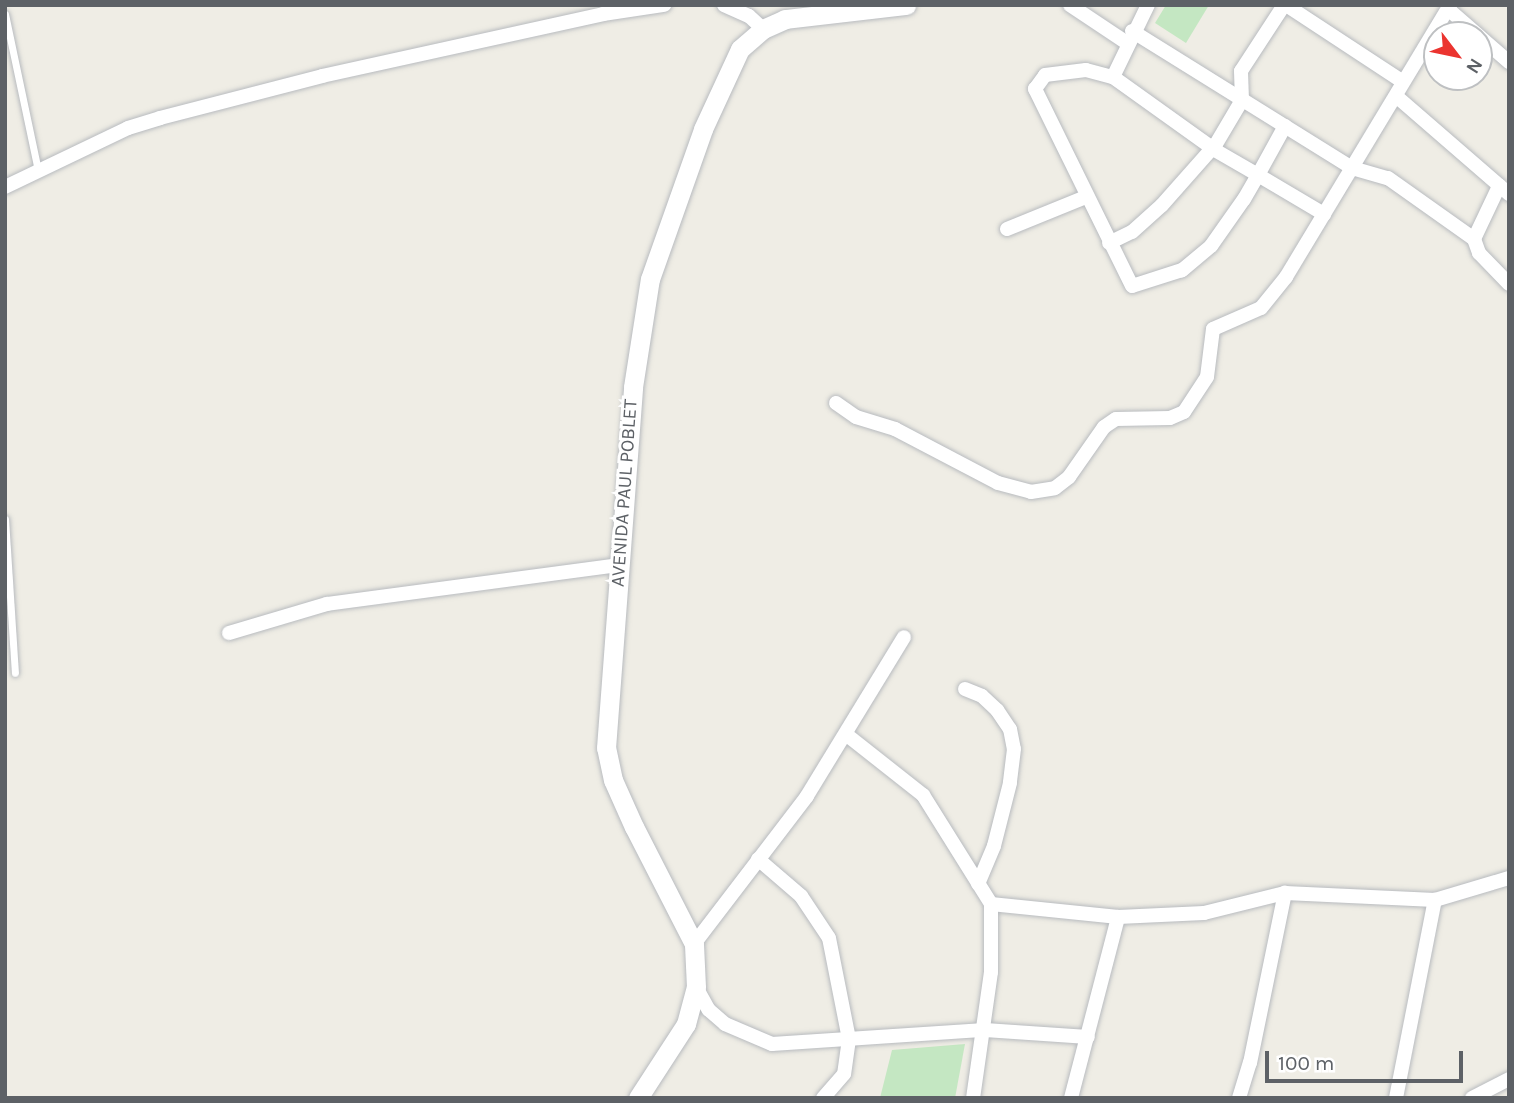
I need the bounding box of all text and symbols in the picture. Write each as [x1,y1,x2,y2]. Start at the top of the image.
north arrow [1423,21,1493,91]
text: N [1461,54,1487,78]
street label: AVENIDA PAUL POBLET [607,398,643,588]
scale bar [1269,1036,1467,1080]
text: 100 m [1278,1051,1335,1075]

